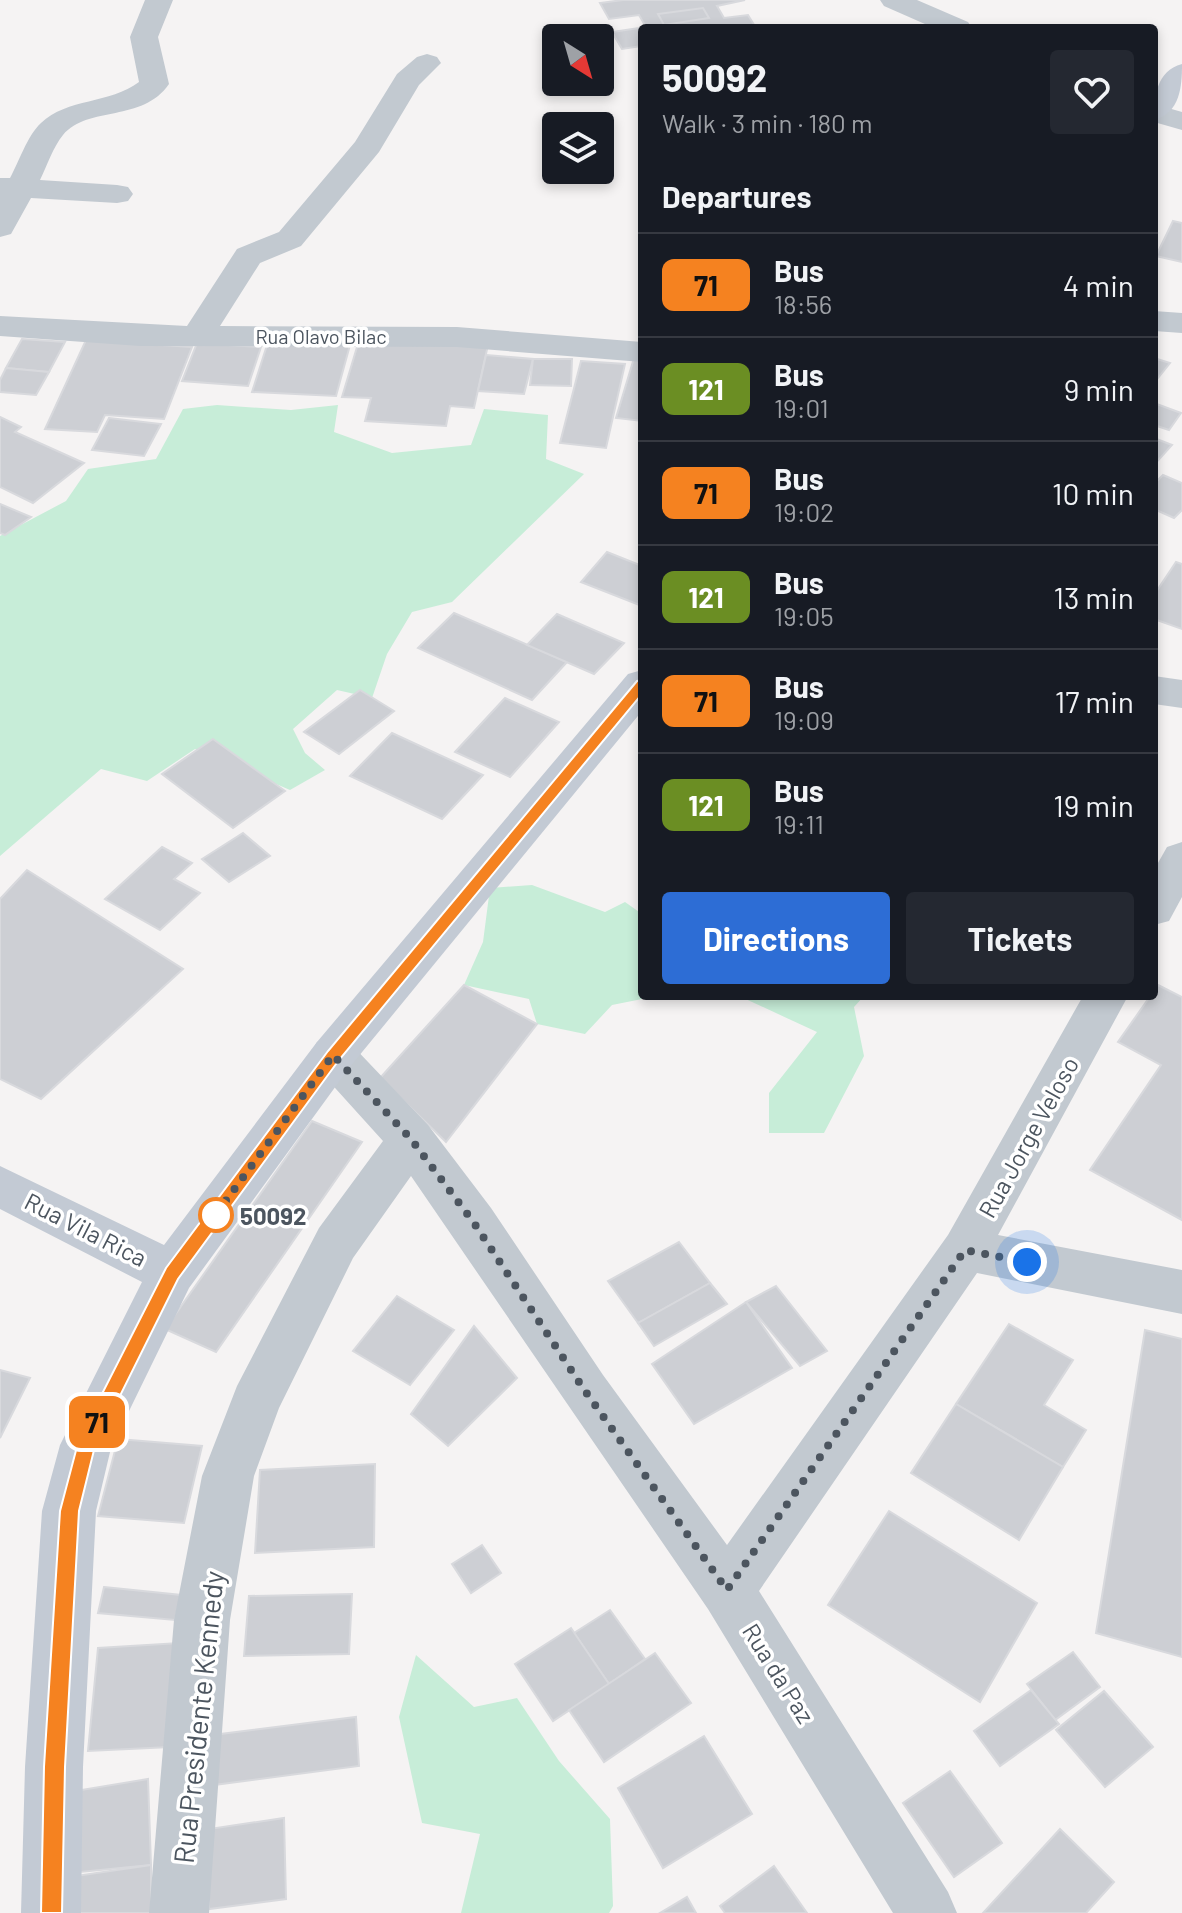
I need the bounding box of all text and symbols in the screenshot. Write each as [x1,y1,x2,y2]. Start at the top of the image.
north arrow [542,24,614,96]
map controls [542,24,614,184]
button: heart [1050,50,1134,134]
text: 50092 [662,54,767,100]
text: Walk · 3 min · 180 m [662,107,872,138]
button: layers [542,112,614,184]
text: Departures [662,178,812,214]
text: Bus [774,252,824,288]
text: 4 min [1063,267,1134,303]
text: 71 [694,268,718,302]
text: 18:56 [774,288,832,319]
street label: Rua Olavo Bilac [255,324,387,348]
text: Bus [774,356,824,392]
text: 9 min [1064,371,1134,407]
text: 121 [688,372,724,406]
text: 19:01 [774,392,829,423]
text: Bus [774,460,824,496]
text: 10 min [1052,475,1134,511]
text: 71 [694,476,718,510]
text: 19:02 [774,496,834,527]
text: Bus [774,564,824,600]
text: 13 min [1053,579,1134,615]
text: 121 [688,580,724,614]
text: 19:05 [774,600,834,631]
text: Bus [774,668,824,704]
text: 17 min [1055,683,1134,719]
text: 71 [694,684,718,718]
text: 19:09 [774,704,834,735]
text: Bus [774,772,824,808]
text: 19 min [1053,787,1134,823]
text: 121 [688,788,724,822]
text: 19:11 [774,808,824,839]
button: Directions [662,892,890,984]
button: Tickets [906,892,1134,984]
street label: Rua Jorge Veloso [972,1052,1084,1222]
street label: Rua Vila Rica [20,1186,152,1272]
marker: 50092 [199,1198,233,1232]
place label: 50092 [240,1201,306,1230]
your location [1007,1242,1047,1282]
line badge: 71 [61,1396,133,1448]
text: 71 [85,1405,109,1439]
street label: Rua Presidente Kennedy [166,1569,230,1865]
street label: Rua da Paz [737,1618,821,1728]

